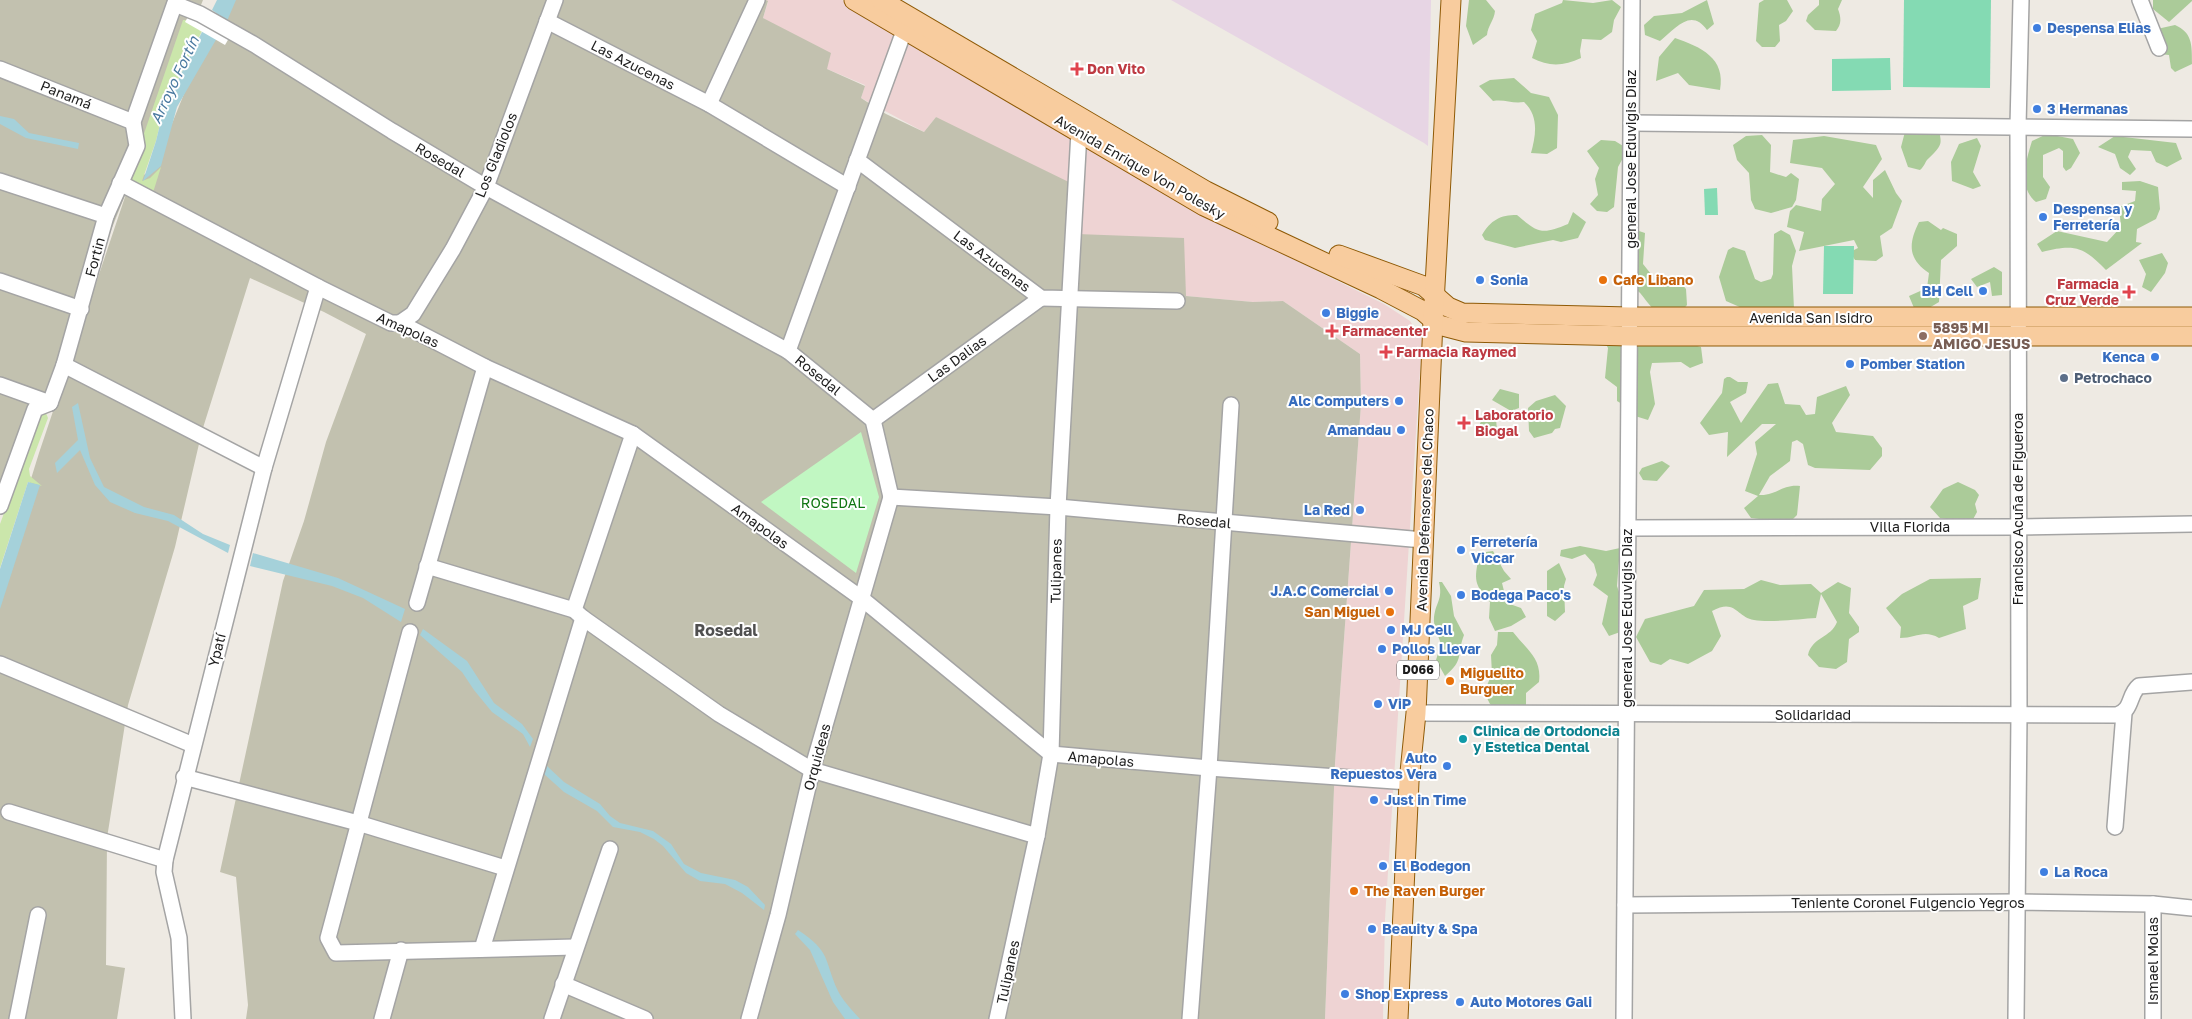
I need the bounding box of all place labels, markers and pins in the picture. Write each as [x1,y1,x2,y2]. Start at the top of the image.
place label: Despensa Elias [2047,19,2151,36]
marker: Despensa Elias [2031,22,2043,34]
place label: Don Vito [1087,60,1145,77]
marker: Don Vito [1071,63,1083,75]
place label: 3 Hermanas [2047,100,2128,117]
marker: 3 Hermanas [2031,103,2043,115]
place label: Despensa y Ferretería [2053,200,2133,233]
marker: Despensa y Ferretería [2037,211,2049,223]
place label: Sonia [1490,271,1528,288]
place label: Cafe Libano [1613,271,1693,288]
marker: Sonia [1474,274,1486,286]
marker: Cafe Libano [1597,274,1609,286]
place label: Farmacia Cruz Verde [2045,275,2119,308]
place label: BH Cell [1921,282,1973,299]
marker: BH Cell [1977,285,1989,297]
marker: Farmacia Cruz Verde [2123,286,2135,298]
place label: Biggie [1336,304,1379,321]
marker: Biggie [1320,307,1332,319]
place label: 5895 MI AMIGO JESUS [1933,319,2030,352]
place label: Farmacenter [1342,322,1429,339]
marker: Farmacenter [1326,325,1338,337]
marker: 5895 MI AMIGO JESUS [1917,330,1929,342]
place label: Farmacia Raymed [1396,343,1516,360]
marker: Farmacia Raymed [1380,346,1392,358]
place label: Kenca [2102,348,2145,365]
marker: Kenca [2149,351,2161,363]
place label: Pomber Station [1860,355,1965,372]
marker: Pomber Station [1844,358,1856,370]
place label: Petrochaco [2074,369,2152,386]
marker: Petrochaco [2058,372,2070,384]
place label: Alc Computers [1288,392,1389,409]
marker: Alc Computers [1393,395,1405,407]
place label: Laboratorio Biogal [1475,406,1553,439]
marker: Laboratorio Biogal [1457,416,1471,430]
place label: Amandau [1327,421,1391,438]
marker: Amandau [1395,424,1407,436]
place label: La Red [1304,501,1350,518]
marker: La Red [1354,504,1366,516]
place label: Ferretería Viccar [1471,533,1538,566]
marker: Ferretería Viccar [1455,544,1467,556]
place label: J.A.C Comercial [1270,582,1379,599]
marker: J.A.C Comercial [1383,585,1395,597]
place label: Bodega Paco's [1471,586,1571,603]
marker: Bodega Paco's [1455,589,1467,601]
place label: San Miguel [1304,603,1380,620]
marker: San Miguel [1384,606,1396,618]
place label: MJ Cell [1401,621,1453,638]
marker: MJ Cell [1385,624,1397,636]
place label: Pollos Llevar [1392,640,1481,657]
marker: Pollos Llevar [1376,643,1388,655]
place label: Miguelito Burguer [1460,664,1524,697]
marker: Miguelito Burguer [1444,675,1456,687]
place label: ViP [1388,695,1411,712]
marker: ViP [1372,698,1384,710]
place label: Clinica de Ortodoncia y Estetica Dental [1473,722,1620,755]
marker: Clinica de Ortodoncia y Estetica Dental [1457,733,1469,745]
place label: Auto Repuestos Vera [1330,749,1437,782]
marker: Auto Repuestos Vera [1441,760,1453,772]
place label: Just in Time [1384,791,1466,808]
marker: Just in Time [1368,794,1380,806]
place label: El Bodegon [1393,857,1471,874]
marker: El Bodegon [1377,860,1389,872]
place label: La Roca [2054,863,2108,880]
marker: La Roca [2038,866,2050,878]
place label: The Raven Burger [1364,882,1485,899]
marker: The Raven Burger [1348,885,1360,897]
place label: Beauity & Spa [1382,920,1478,937]
marker: Beauity & Spa [1366,923,1378,935]
place label: Shop Express [1355,985,1448,1002]
marker: Shop Express [1339,988,1351,1000]
place label: Auto Motores Gali [1470,993,1592,1010]
marker: Auto Motores Gali [1454,996,1466,1008]

